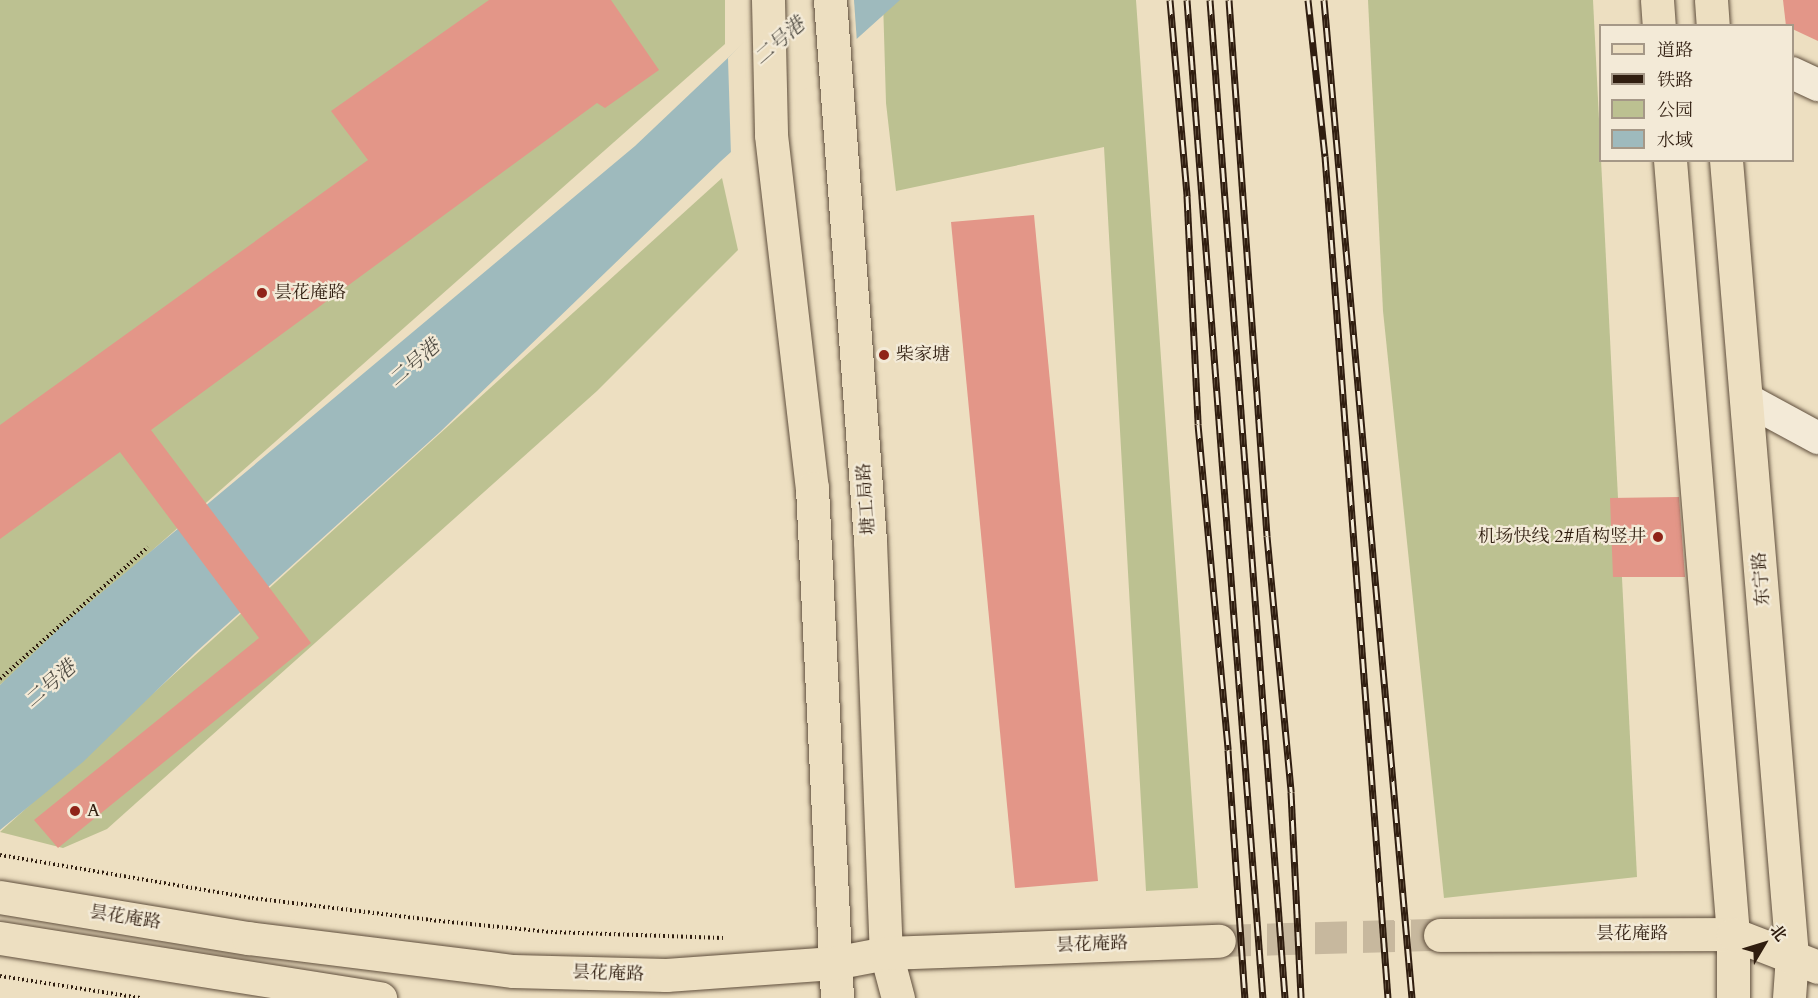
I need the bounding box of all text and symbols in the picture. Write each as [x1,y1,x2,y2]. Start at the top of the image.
water label: 二号港 [748,12,810,70]
legend [1599,24,1794,162]
text: 道路 [1657,38,1693,63]
text: 铁路 [1657,68,1693,93]
text: 公园 [1657,98,1693,123]
text: 水域 [1657,128,1693,153]
place label: 昙花庵路 [274,282,346,304]
marker: 昙花庵路 [255,286,269,300]
water label: 二号港 [383,334,445,392]
place label: 柴家塘 [896,344,950,366]
marker: 柴家塘 [877,348,891,362]
street label: 塘工局路 [854,462,880,536]
place label: 机场快线 2#盾构竖井 [1478,526,1646,548]
marker: 机场快线 2#盾构竖井 [1651,530,1665,544]
street label: 东宁路 [1749,551,1775,607]
water label: 二号港 [19,655,81,713]
place label: A [87,800,100,822]
marker: A [68,804,82,818]
street label: 昙花庵路 [88,902,162,934]
north arrow [1734,914,1794,974]
text: 北 [1765,920,1792,946]
street label: 昙花庵路 [1596,923,1668,945]
street label: 昙花庵路 [1056,933,1128,957]
street label: 昙花庵路 [572,962,644,986]

